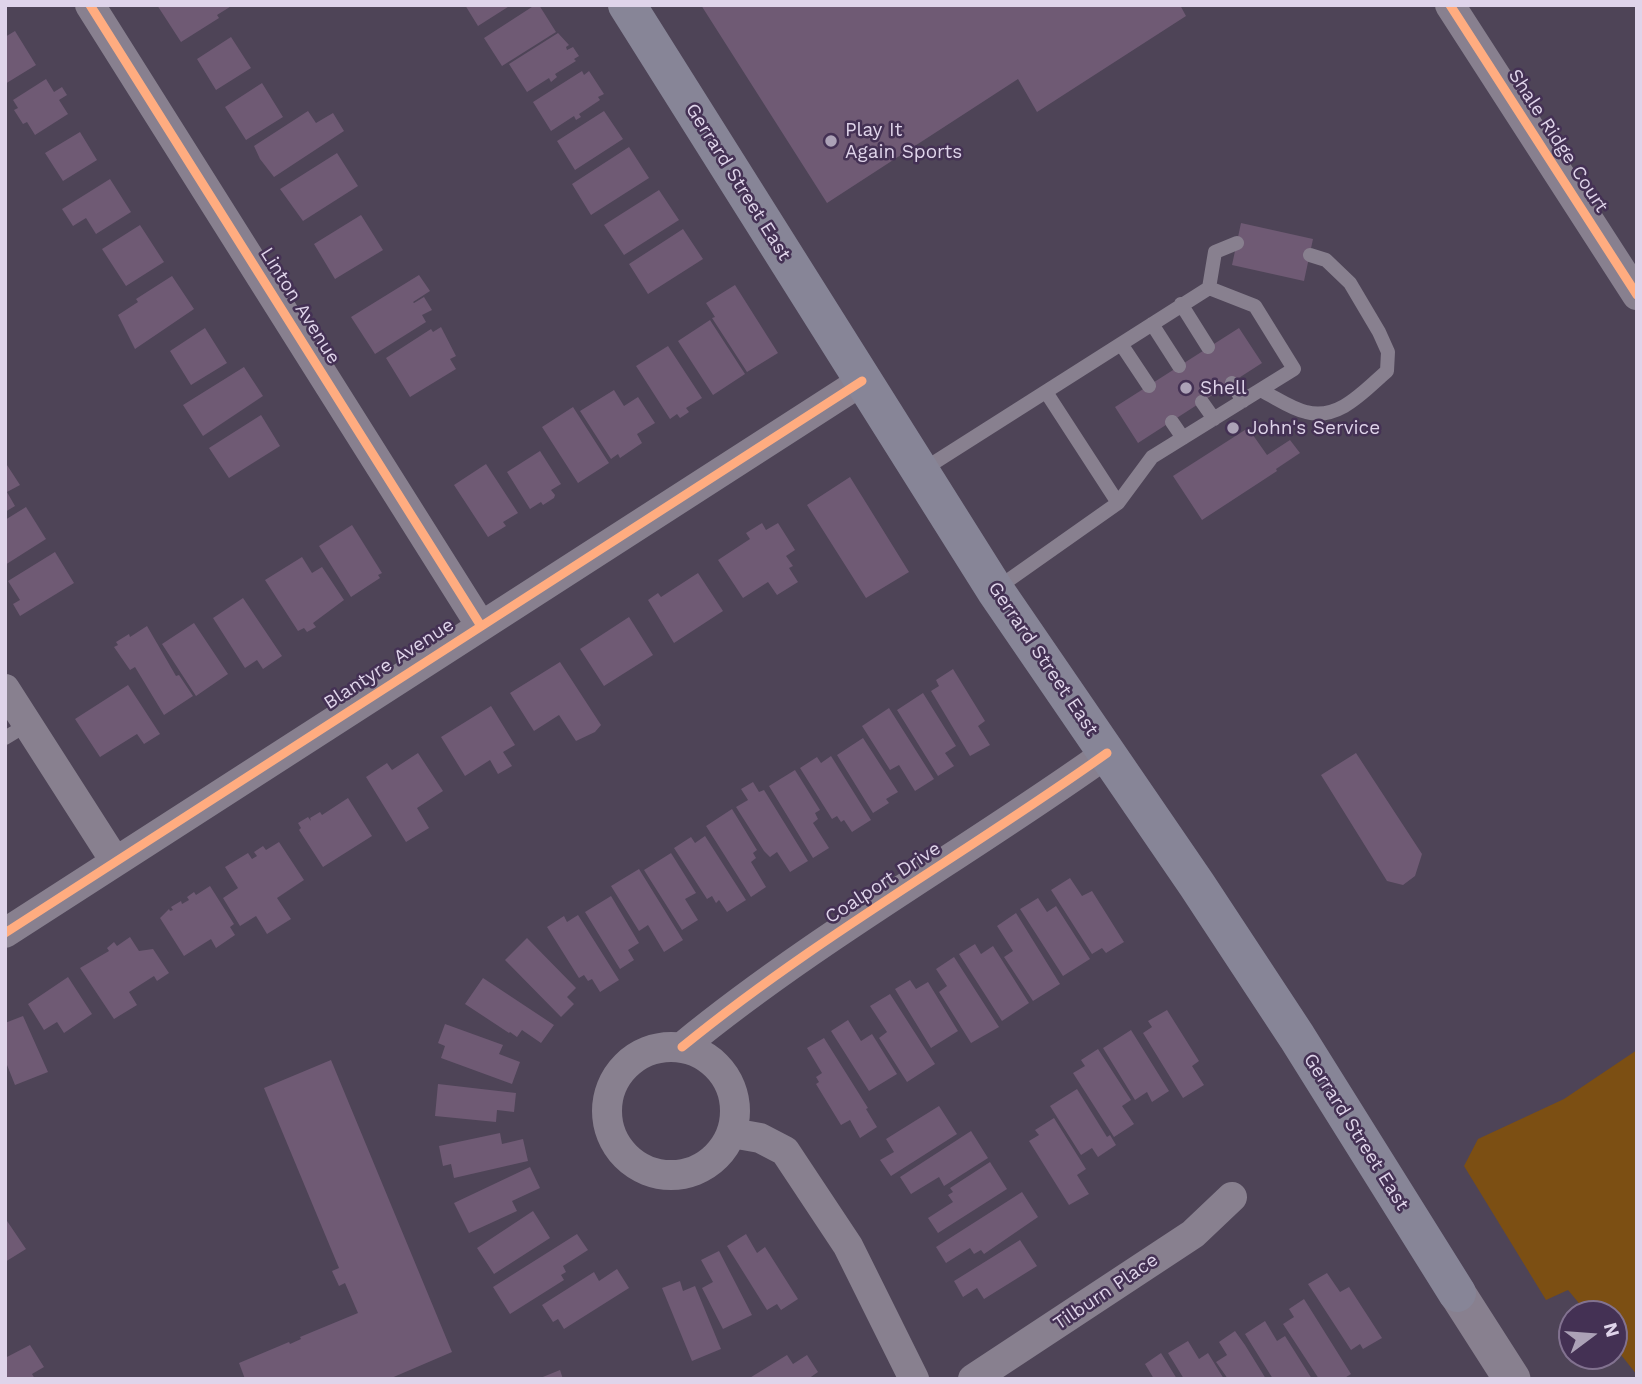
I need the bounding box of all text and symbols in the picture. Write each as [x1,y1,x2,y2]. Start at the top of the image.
street label: Shale Ridge Court [1503,65,1613,217]
street label: Gerrard Street East [680,99,796,265]
place label: Play It Again Sports [845,119,962,163]
marker: Play It Again Sports [823,133,839,149]
street label: Linton Avenue [255,244,345,368]
place label: Shell [1200,377,1247,399]
marker: Shell [1178,380,1194,396]
place label: John's Service [1247,417,1380,439]
marker: John's Service [1225,420,1241,436]
street label: Gerrard Street East [983,578,1103,740]
street label: Blantyre Avenue [320,613,458,715]
street label: Coalport Drive [821,837,945,929]
street label: Gerrard Street East [1298,1049,1414,1215]
street label: Tilburn Place [1049,1249,1163,1335]
north arrow [1558,1300,1628,1370]
text: N [1599,1320,1625,1340]

